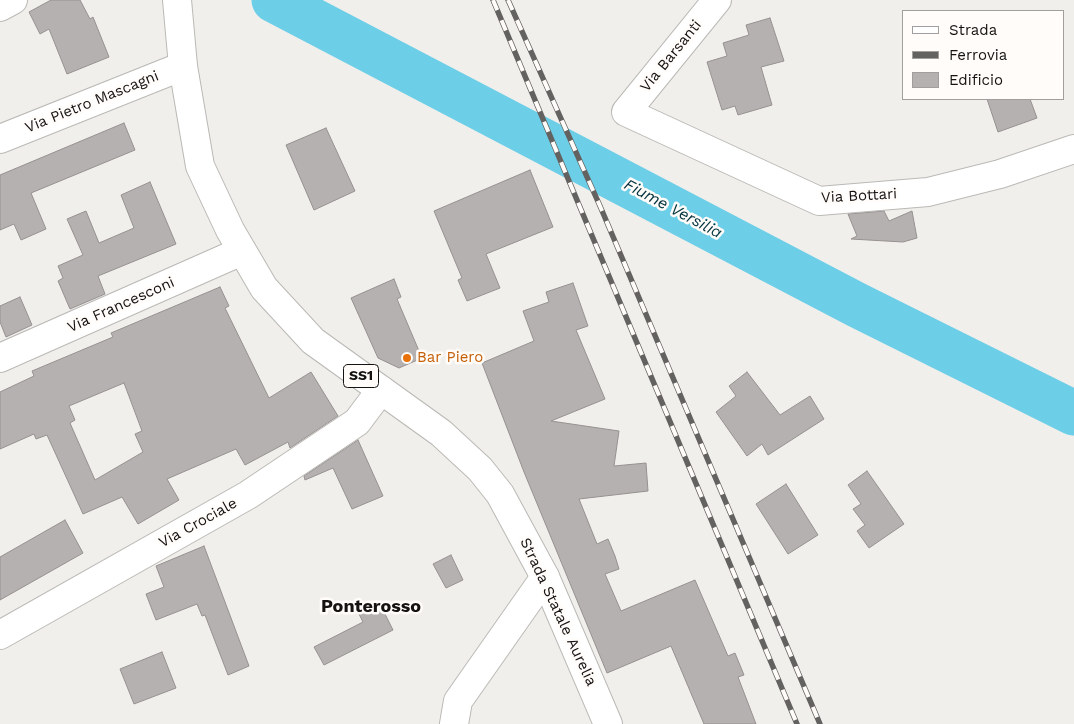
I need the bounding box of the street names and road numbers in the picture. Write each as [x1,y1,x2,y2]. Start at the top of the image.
street label: Via Barsanti [637,16,705,96]
street label: Via Pietro Mascagni [23,67,161,137]
street label: Via Bottari [820,185,898,207]
street label: Via Francesconi [65,273,177,337]
road number: SS1 [344,364,378,388]
street label: Via Crociale [156,494,240,552]
street label: Strada Statale Aurelia [516,535,600,689]

